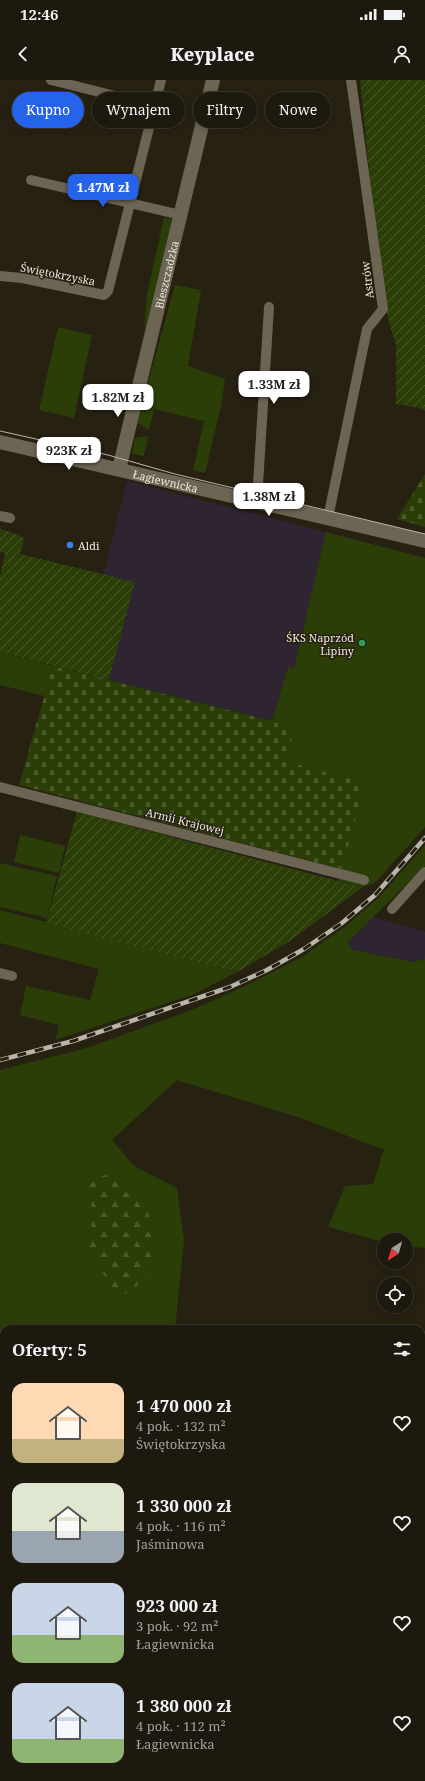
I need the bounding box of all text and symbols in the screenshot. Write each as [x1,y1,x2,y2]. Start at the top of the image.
text: 12:46 [20,4,58,24]
text: Keyplace [170,42,255,66]
icon: back [12,43,34,65]
icon: person [391,43,413,65]
chip: Kupno [12,92,84,128]
chip: Wynajem [92,92,185,128]
chip: Filtry [193,92,257,128]
chip: Nowe [265,92,331,128]
pin: 1.47M zł [62,174,144,208]
text: 1.47M zł [76,178,130,196]
street label: Bieszczadzka [151,239,181,310]
street label: Świętokrzyska [19,259,97,289]
street label: Astrów [357,260,377,300]
pin: 1.33M zł [233,371,315,405]
text: 1.33M zł [247,375,301,393]
pin: 1.82M zł [77,384,159,418]
text: 1.82M zł [91,388,145,406]
pin: 923K zł [32,437,106,471]
text: 923K zł [46,441,92,459]
street label: Łagiewnicka [131,466,200,495]
pin: 1.38M zł [228,483,310,517]
text: 1.38M zł [242,487,296,505]
place label: Aldi [78,538,100,553]
marker: Aldi [65,540,75,550]
place label: ŚKS Naprzód Lipiny [286,630,355,658]
marker: ŚKS Naprzód Lipiny [357,638,367,648]
street label: Armii Krajowej [144,804,226,838]
north arrow [377,1233,413,1269]
map controls [377,1233,413,1313]
button: locate [377,1277,413,1313]
text: Oferty: 5 [12,1338,87,1361]
icon: filters [391,1338,413,1360]
text: 1 470 000 zł [136,1394,231,1417]
icon: home [44,1399,92,1447]
icon: heart [391,1412,413,1434]
text: 4 pok. · 132 m² [136,1417,226,1435]
text: Świętokrzyska [136,1435,226,1453]
text: 1 330 000 zł [136,1494,231,1517]
icon: home [44,1499,92,1547]
icon: heart [391,1512,413,1534]
text: 4 pok. · 116 m² [136,1517,226,1535]
text: Jaśminowa [136,1535,205,1553]
text: 923 000 zł [136,1594,217,1617]
icon: home [44,1599,92,1647]
icon: heart [391,1612,413,1634]
text: 3 pok. · 92 m² [136,1617,218,1635]
text: Łagiewnicka [136,1635,215,1653]
text: 1 380 000 zł [136,1694,231,1717]
icon: home [44,1699,92,1747]
icon: heart [391,1712,413,1734]
text: 4 pok. · 112 m² [136,1717,226,1735]
text: Łagiewnicka [136,1735,215,1753]

